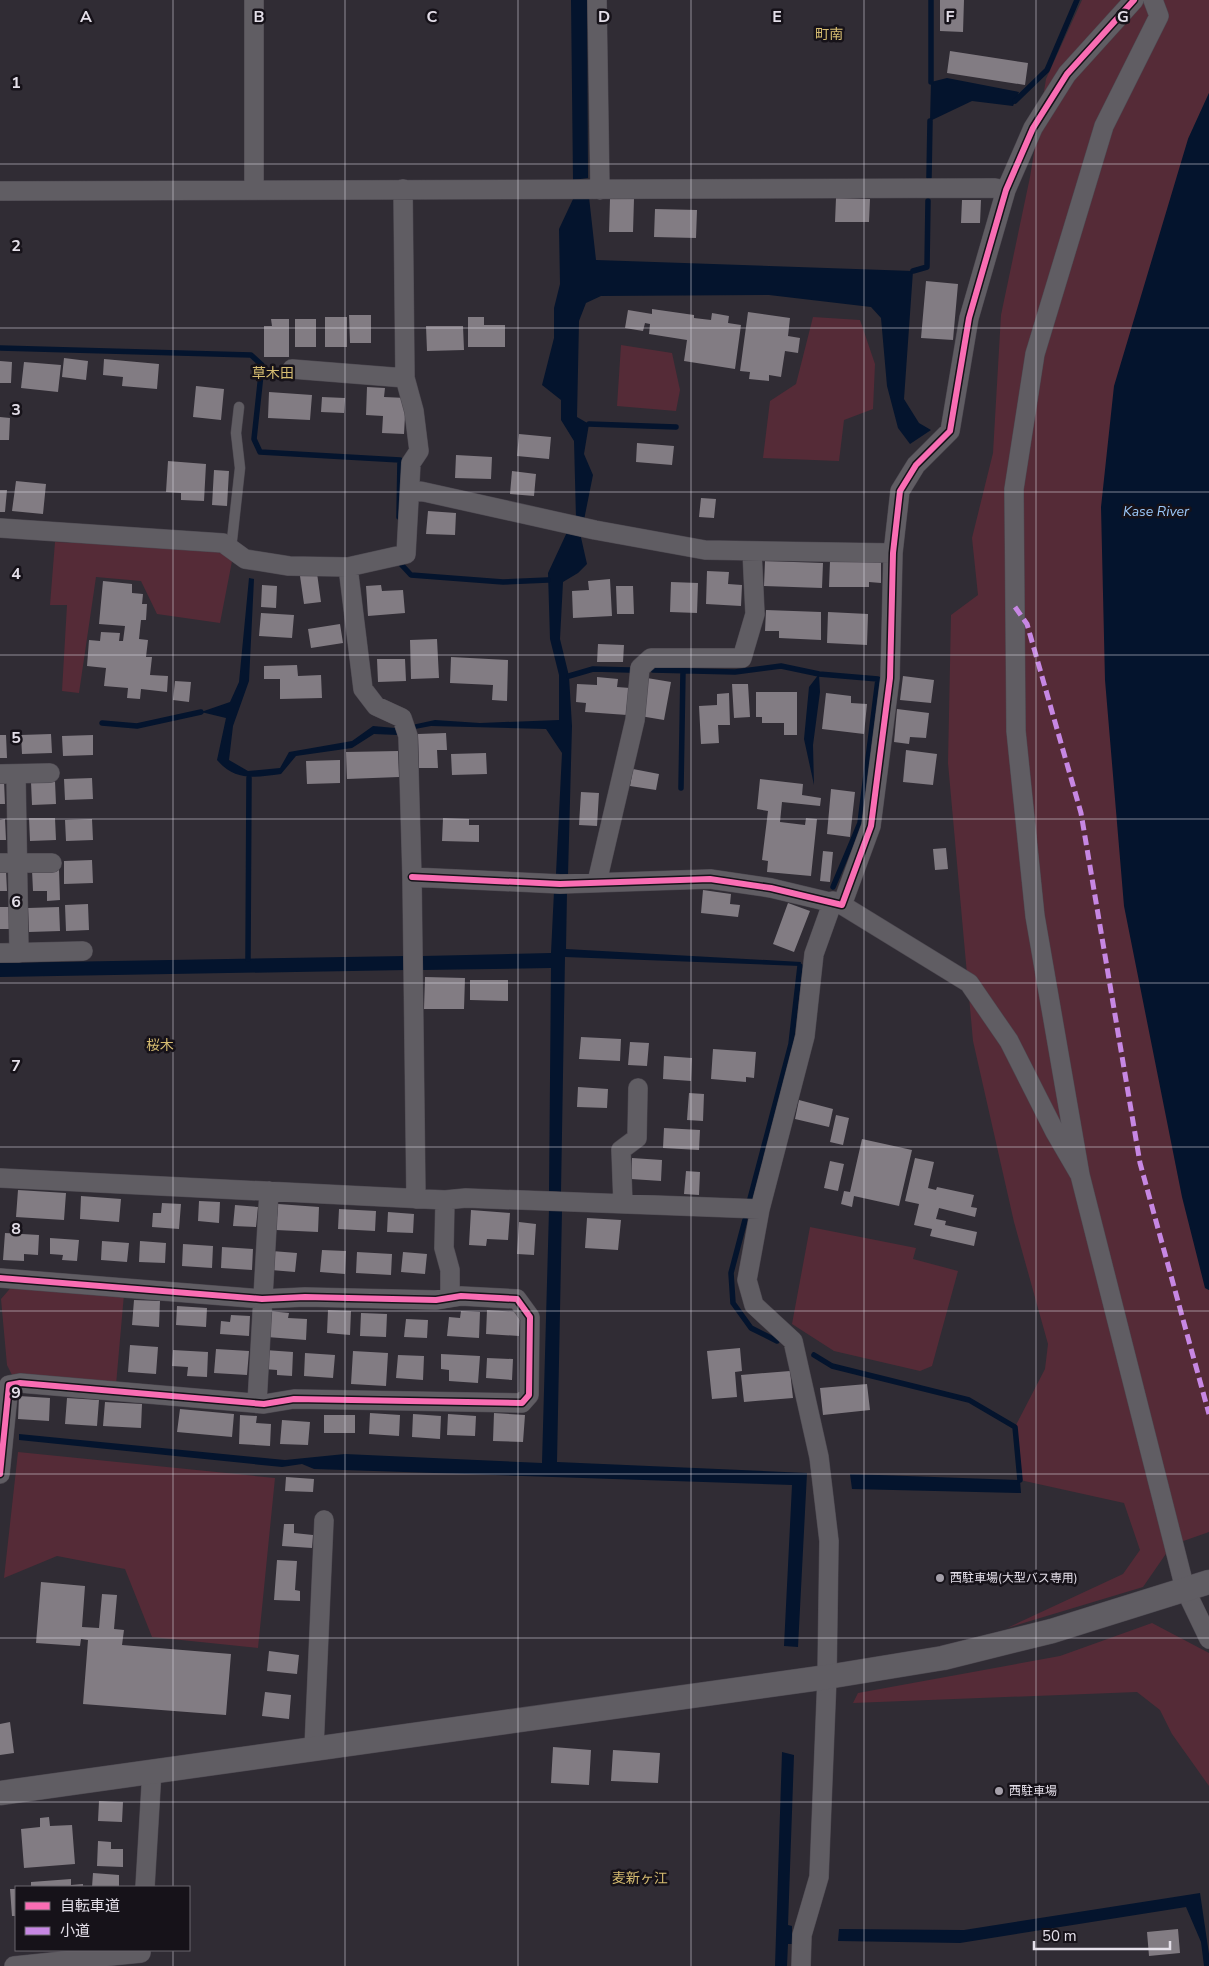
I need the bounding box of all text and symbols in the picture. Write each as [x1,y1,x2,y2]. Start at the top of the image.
text: A [80,6,92,28]
text: B [253,6,265,28]
text: C [427,6,438,28]
text: D [598,6,610,28]
text: E [772,6,782,28]
text: F [946,6,955,28]
text: G [1117,6,1129,28]
district label: 町南 [815,25,843,44]
text: 1 [11,72,21,94]
text: 2 [11,235,21,257]
district label: 草木田 [252,364,294,383]
text: 3 [11,399,21,421]
water label: Kase River [1123,502,1190,521]
text: 4 [11,563,21,585]
text: 5 [11,727,21,749]
text: 6 [11,891,21,913]
district label: 桜木 [146,1036,174,1055]
text: 7 [11,1055,21,1077]
text: 8 [11,1218,21,1240]
text: 9 [11,1382,21,1404]
place label: 西駐車場(大型バス専用) [950,1570,1078,1586]
marker: 西駐車場(大型バス専用) [934,1572,946,1584]
place label: 西駐車場 [1009,1783,1057,1799]
marker: 西駐車場 [993,1785,1005,1797]
district label: 麦新ヶ江 [612,1869,668,1888]
legend [15,1886,190,1951]
text: 自転車道 [60,1896,120,1916]
scale bar [1034,1918,1170,1950]
text: 小道 [60,1921,90,1941]
text: 50 m [1042,1926,1077,1946]

